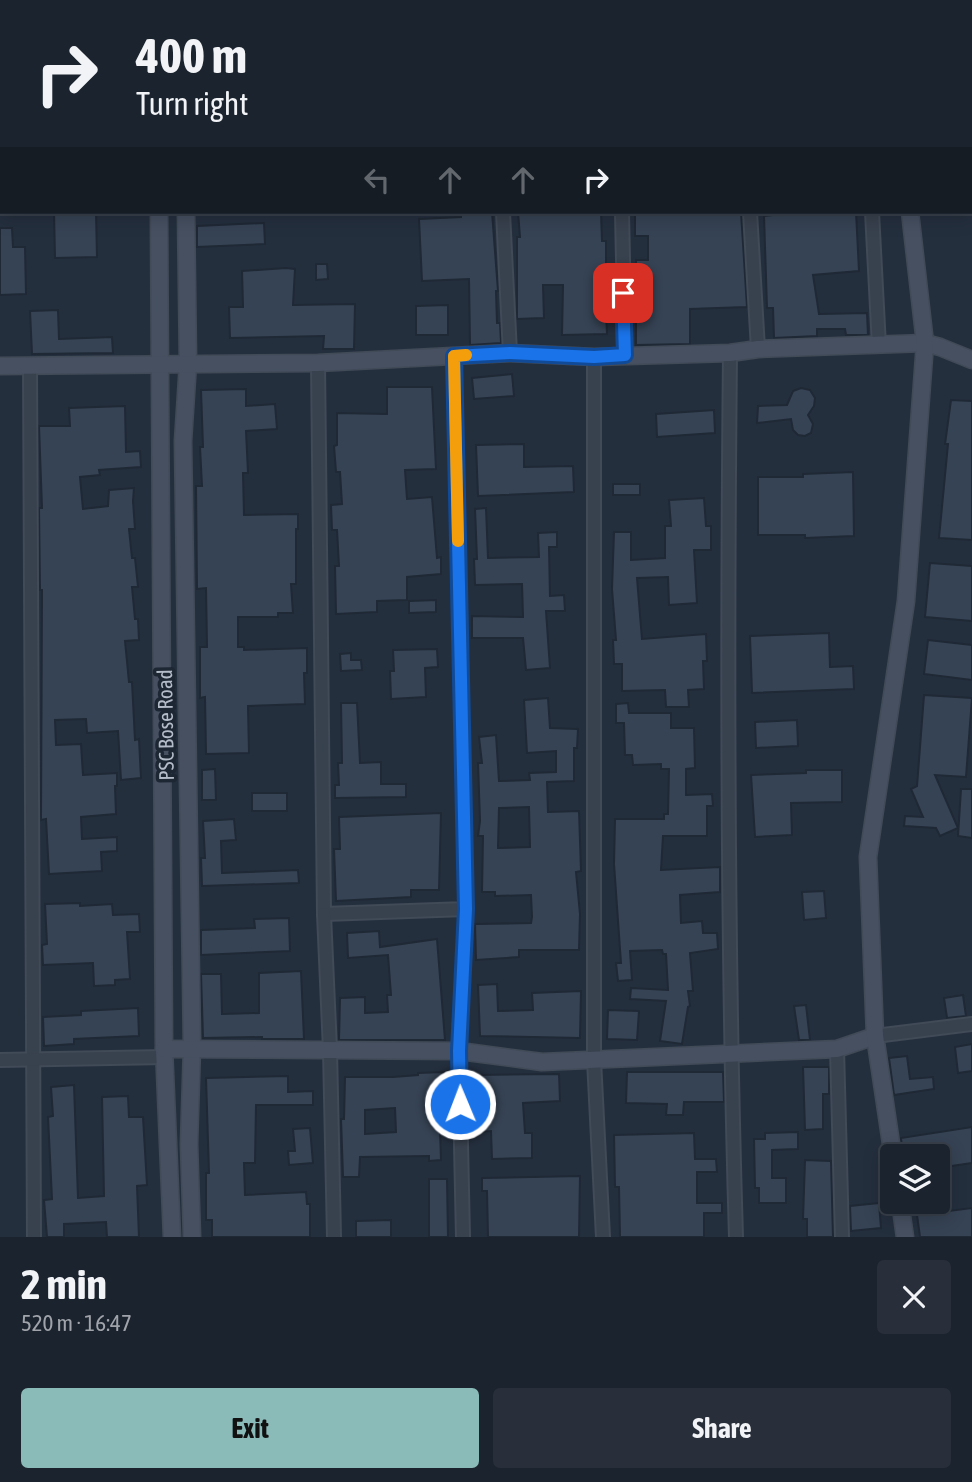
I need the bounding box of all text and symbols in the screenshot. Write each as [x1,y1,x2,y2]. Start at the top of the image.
text: 400 m [136,27,247,83]
icon: right [21,28,112,119]
text: Turn right [136,85,249,122]
icon: left [358,161,396,199]
icon: ahead [431,161,469,199]
icon: ahead [504,161,542,199]
icon: right [577,161,615,199]
pin [593,263,653,323]
icon: arrive [604,274,642,312]
street label: PSC Bose Road [152,669,178,781]
position arrow [423,1067,497,1141]
map controls [880,1144,950,1214]
button: layers [880,1144,950,1214]
text: 2 min [21,1260,107,1308]
button: close [877,1260,951,1334]
text: 520 m · 16:47 [21,1310,132,1336]
button: Exit [21,1388,479,1468]
button: Share [493,1388,951,1468]

